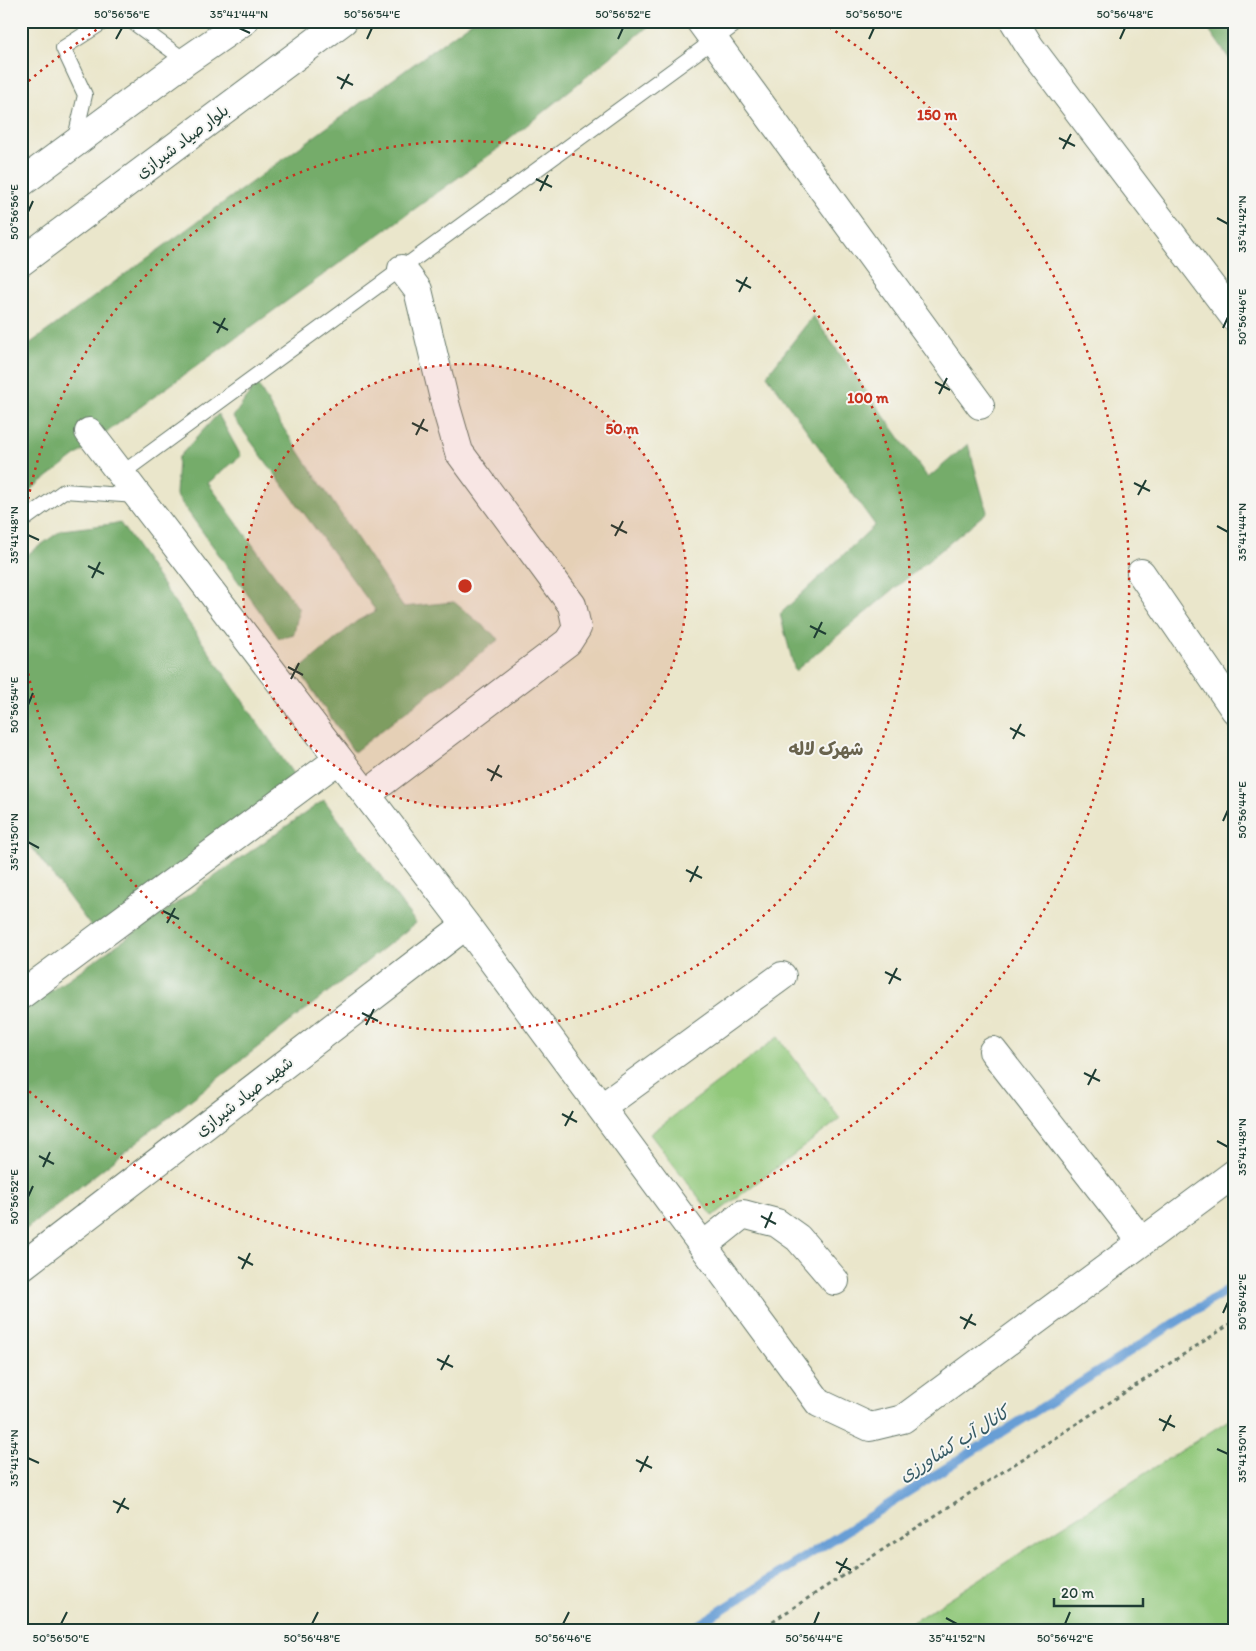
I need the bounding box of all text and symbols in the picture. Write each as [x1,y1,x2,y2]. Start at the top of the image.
text: 50°56'56"E [94,7,150,21]
text: 35°41'44"N [210,7,268,21]
text: 50°56'54"E [344,7,401,21]
text: 50°56'52"E [595,7,651,21]
text: 50°56'50"E [846,7,903,21]
text: 50°56'48"E [1097,7,1154,21]
street label: بلوار صیاد شیرازی [132,100,233,183]
text: 150 m [917,106,957,124]
text: 50°56'56"E [7,184,21,240]
text: 35°41'42"N [1235,195,1249,253]
text: 50°56'46"E [1235,288,1249,345]
text: 100 m [847,389,889,407]
text: 50 m [605,420,639,438]
text: 35°41'44"N [1235,503,1249,561]
text: 35°41'48"N [7,506,21,564]
centre of rings [456,577,474,595]
text: 50°56'54"E [7,676,21,733]
district label: شهرک لاله [789,738,863,760]
text: 50°56'44"E [1235,781,1249,839]
text: 35°41'50"N [7,813,21,871]
street label: شهید صیاد شیرازی [192,1052,297,1140]
text: 35°41'48"N [1235,1118,1249,1176]
text: 50°56'52"E [7,1169,21,1225]
text: 50°56'42"E [1235,1273,1249,1330]
water label: کانال آب کشاورزی [895,1400,1016,1487]
text: 35°41'50"N [1235,1425,1249,1483]
text: 35°41'54"N [7,1429,21,1487]
scale bar [1054,1576,1142,1608]
text: 20 m [1061,1584,1095,1602]
text: 50°56'50"E [33,1631,90,1645]
text: 50°56'48"E [284,1631,341,1645]
text: 50°56'46"E [535,1631,592,1645]
text: 50°56'44"E [785,1631,843,1645]
text: 35°41'52"N [929,1631,985,1645]
text: 50°56'42"E [1037,1631,1094,1645]

